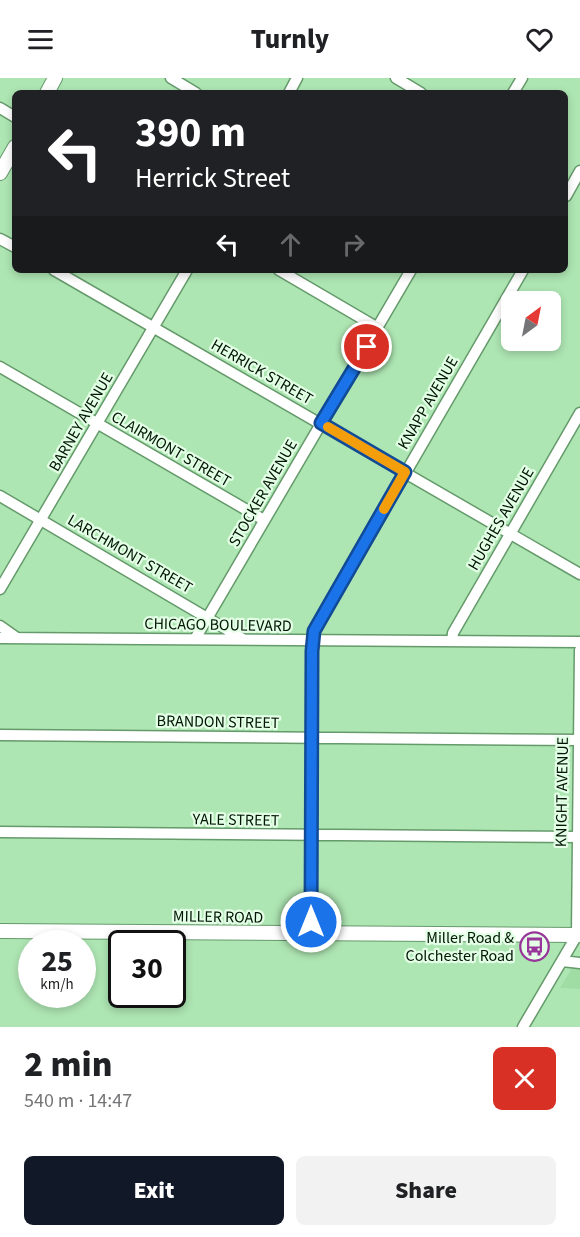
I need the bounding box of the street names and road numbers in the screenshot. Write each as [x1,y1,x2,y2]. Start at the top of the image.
street label: HERRICK STREET [207,334,317,410]
street label: KNAPP AVENUE [393,353,463,453]
street label: BARNEY AVENUE [44,368,118,476]
street label: CLAIRMONT STREET [107,406,235,492]
street label: STOCKER AVENUE [223,435,303,551]
street label: HUGHES AVENUE [463,463,539,575]
street label: LARCHMONT STREET [63,509,197,599]
street label: CHICAGO BOULEVARD [144,613,292,637]
street label: BRANDON STREET [156,710,280,734]
street label: KNIGHT AVENUE [550,737,574,847]
street label: YALE STREET [191,808,280,832]
street label: MILLER ROAD [173,905,263,929]

